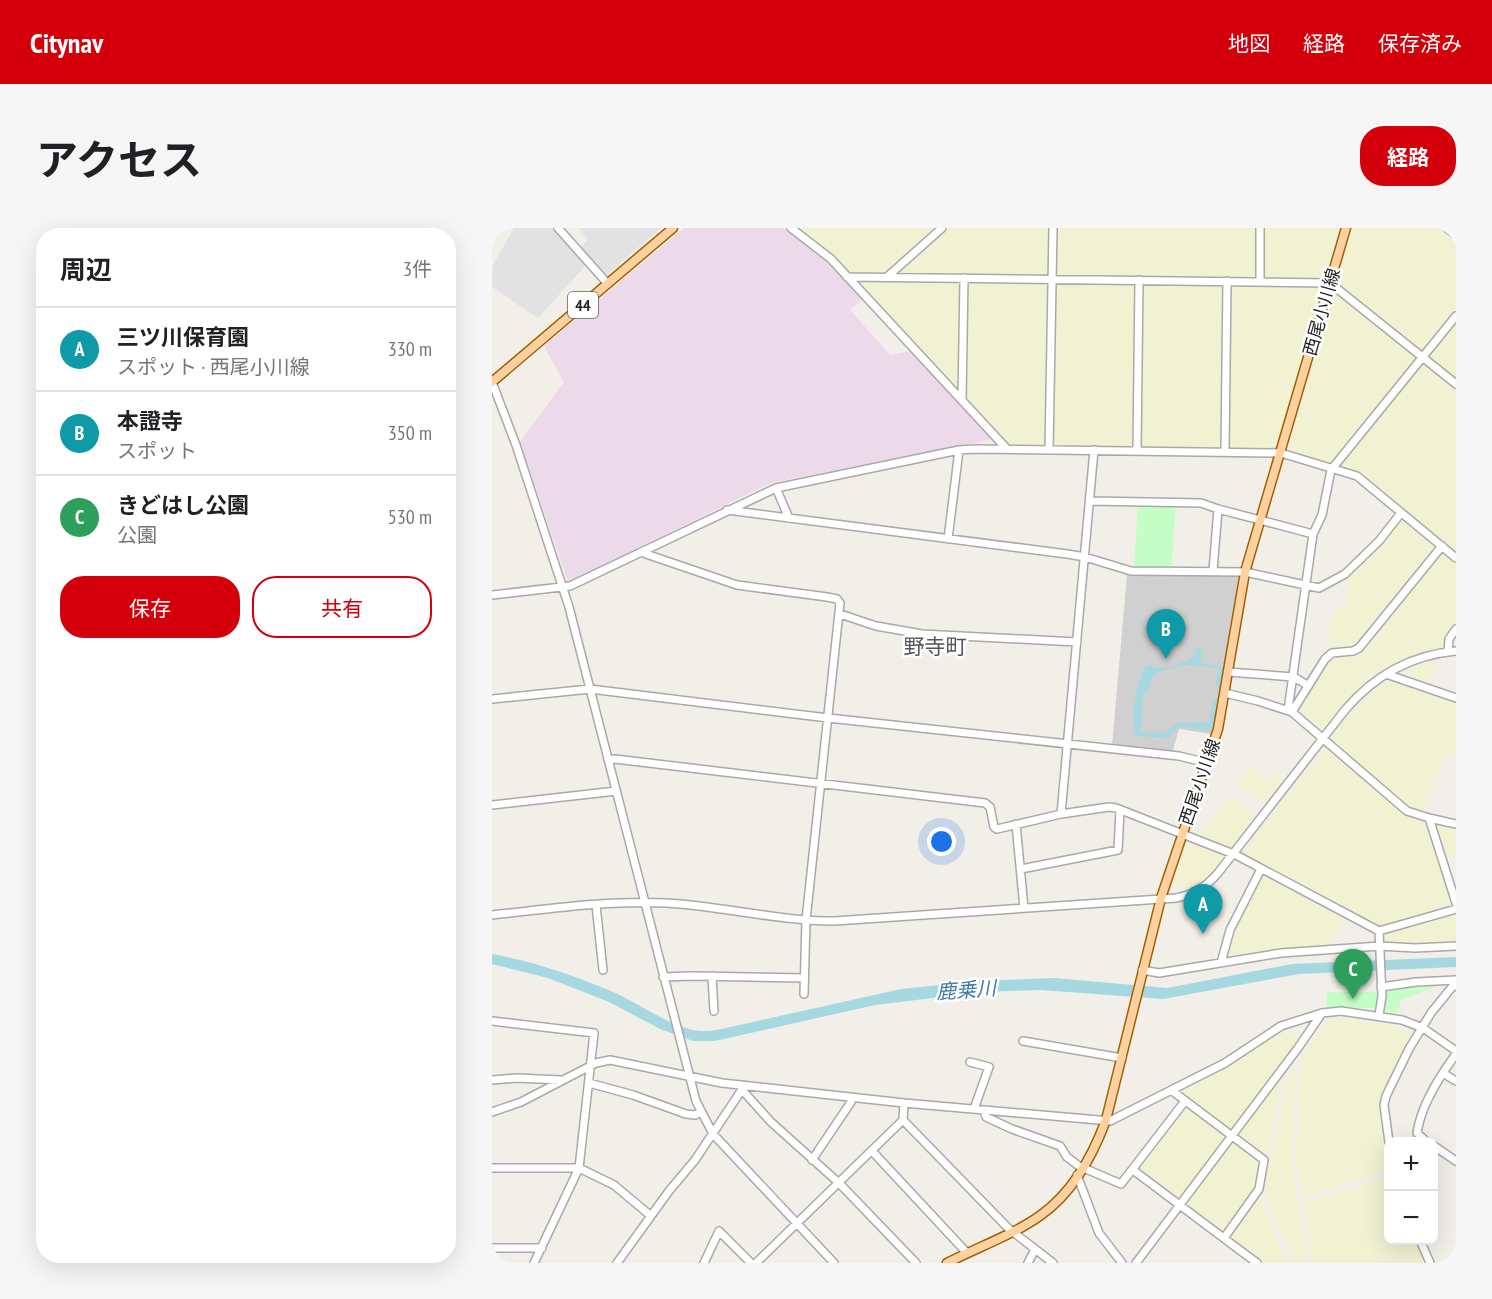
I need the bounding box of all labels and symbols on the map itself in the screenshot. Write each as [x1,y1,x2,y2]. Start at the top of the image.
street label: 西尾小川線 [1298,265,1345,358]
road number: 44 [568,292,598,318]
pin: B [1146,610,1186,659]
district label: 野寺町 [904,633,967,660]
street label: 西尾小川線 [1174,736,1225,828]
your location [927,827,956,856]
pin: A [1184,884,1222,934]
pin: C [1334,950,1372,999]
water label: 鹿乗川 [935,975,999,1005]

